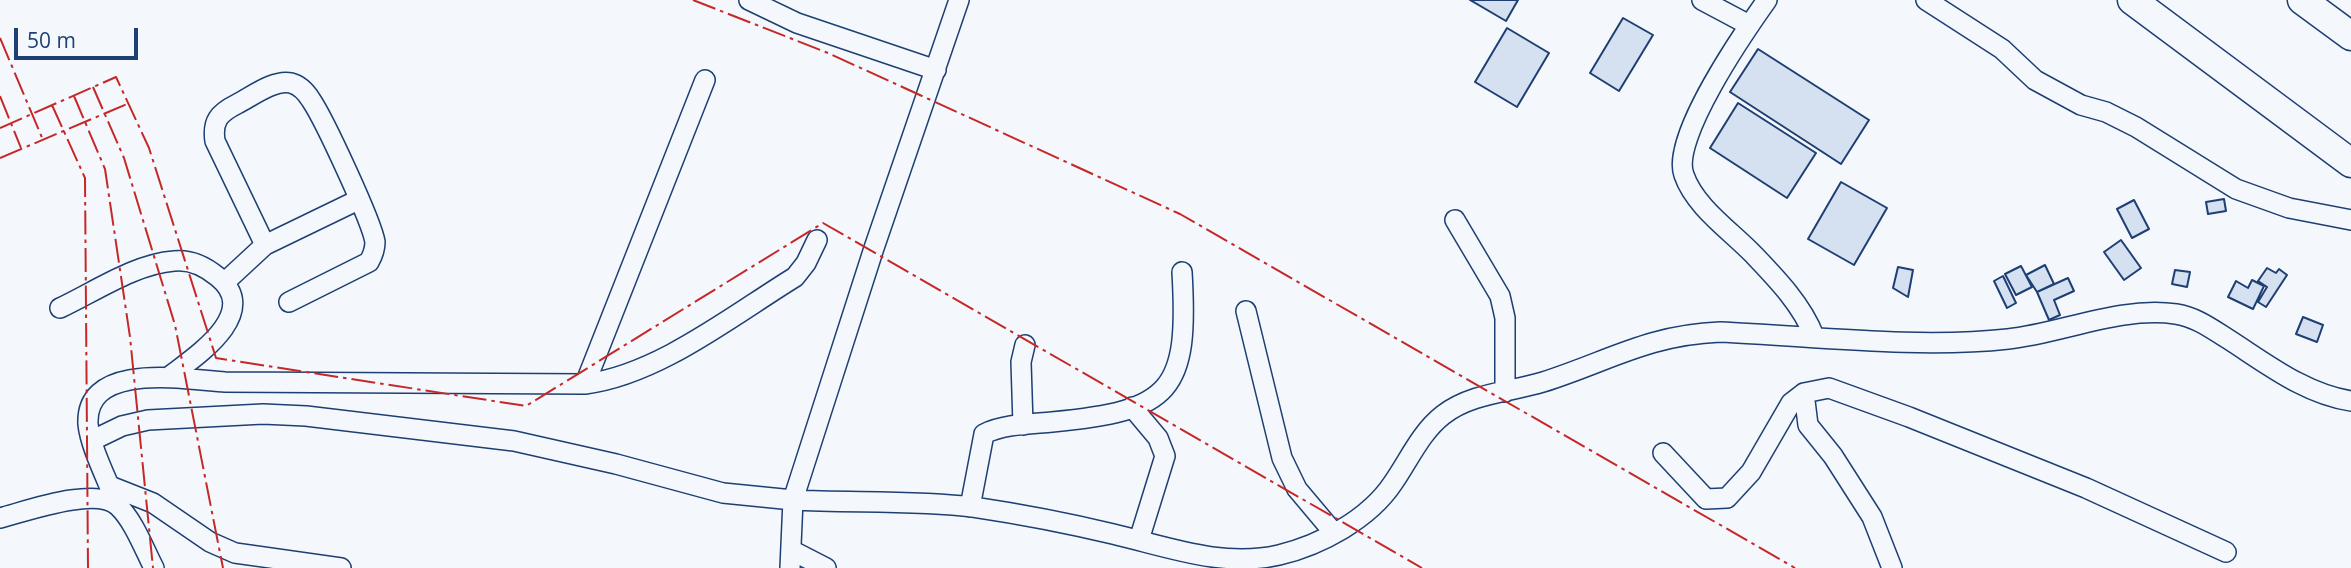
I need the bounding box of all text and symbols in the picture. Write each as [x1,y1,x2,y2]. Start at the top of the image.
scale bar [18,14,142,58]
text: 50 m [27,26,76,54]

